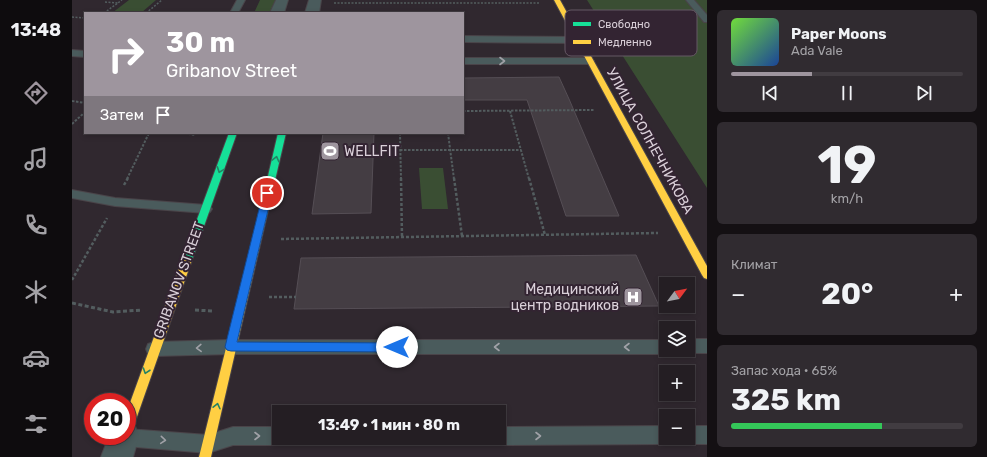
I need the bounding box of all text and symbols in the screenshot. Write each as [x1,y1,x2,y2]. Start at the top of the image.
legend [565,10,697,56]
text: Свободно [598,18,650,31]
text: 13:48 [11,19,61,41]
text: Paper Moons [791,25,887,43]
text: 30 m [166,26,235,59]
icon: right [100,28,152,80]
text: Медленно [598,36,652,49]
text: Ada Vale [791,43,843,58]
one-way arrow [499,57,505,65]
text: Gribanov Street [166,60,297,82]
street label: УЛИЦА СОЛНЕЧНИКОВА [603,65,698,218]
icon: directions [22,79,50,107]
icon: previous [759,82,781,104]
icon: pause [836,82,858,104]
icon: next [913,82,935,104]
icon: arrive [152,104,174,126]
text: Затем [100,106,144,124]
text: 19 [817,134,877,196]
sports icon: WELLFIT [319,140,341,162]
place label: WELLFIT [344,143,400,160]
icon: music [22,145,50,173]
one-way arrow [271,156,279,162]
one-way arrow [216,166,225,173]
pin [250,176,284,210]
icon: arrive [256,182,278,204]
text: km/h [831,191,863,206]
icon: phone [22,211,50,239]
street label: GRIBANOV STREET [150,219,208,341]
text: Климат [731,257,777,272]
text: 20° [821,276,873,312]
north arrow [659,277,695,313]
map controls [659,277,695,445]
icon: climate [22,278,50,306]
place label: Медицинский центр водников [511,281,619,314]
text: − [731,281,745,308]
text: + [949,281,963,308]
hospital icon: Медицинский центр водников [622,286,644,308]
button: layers [659,321,695,357]
position arrow [376,326,418,368]
one-way arrow [196,343,202,352]
one-way arrow [494,343,500,351]
one-way arrow [624,343,630,351]
icon: car [22,344,50,372]
text: Запас хода · 65% [731,363,837,378]
button: + [659,365,695,401]
one-way arrow [143,367,151,374]
text: 325 km [731,382,841,418]
speed limit sign: 20 [84,393,136,445]
one-way arrow [212,403,221,410]
button: − [659,409,695,445]
icon: filters [22,410,50,438]
text: 13:49 · 1 мин · 80 m [318,416,460,434]
one-way arrow [254,432,260,440]
one-way arrow [535,432,541,440]
one-way arrow [160,436,166,445]

